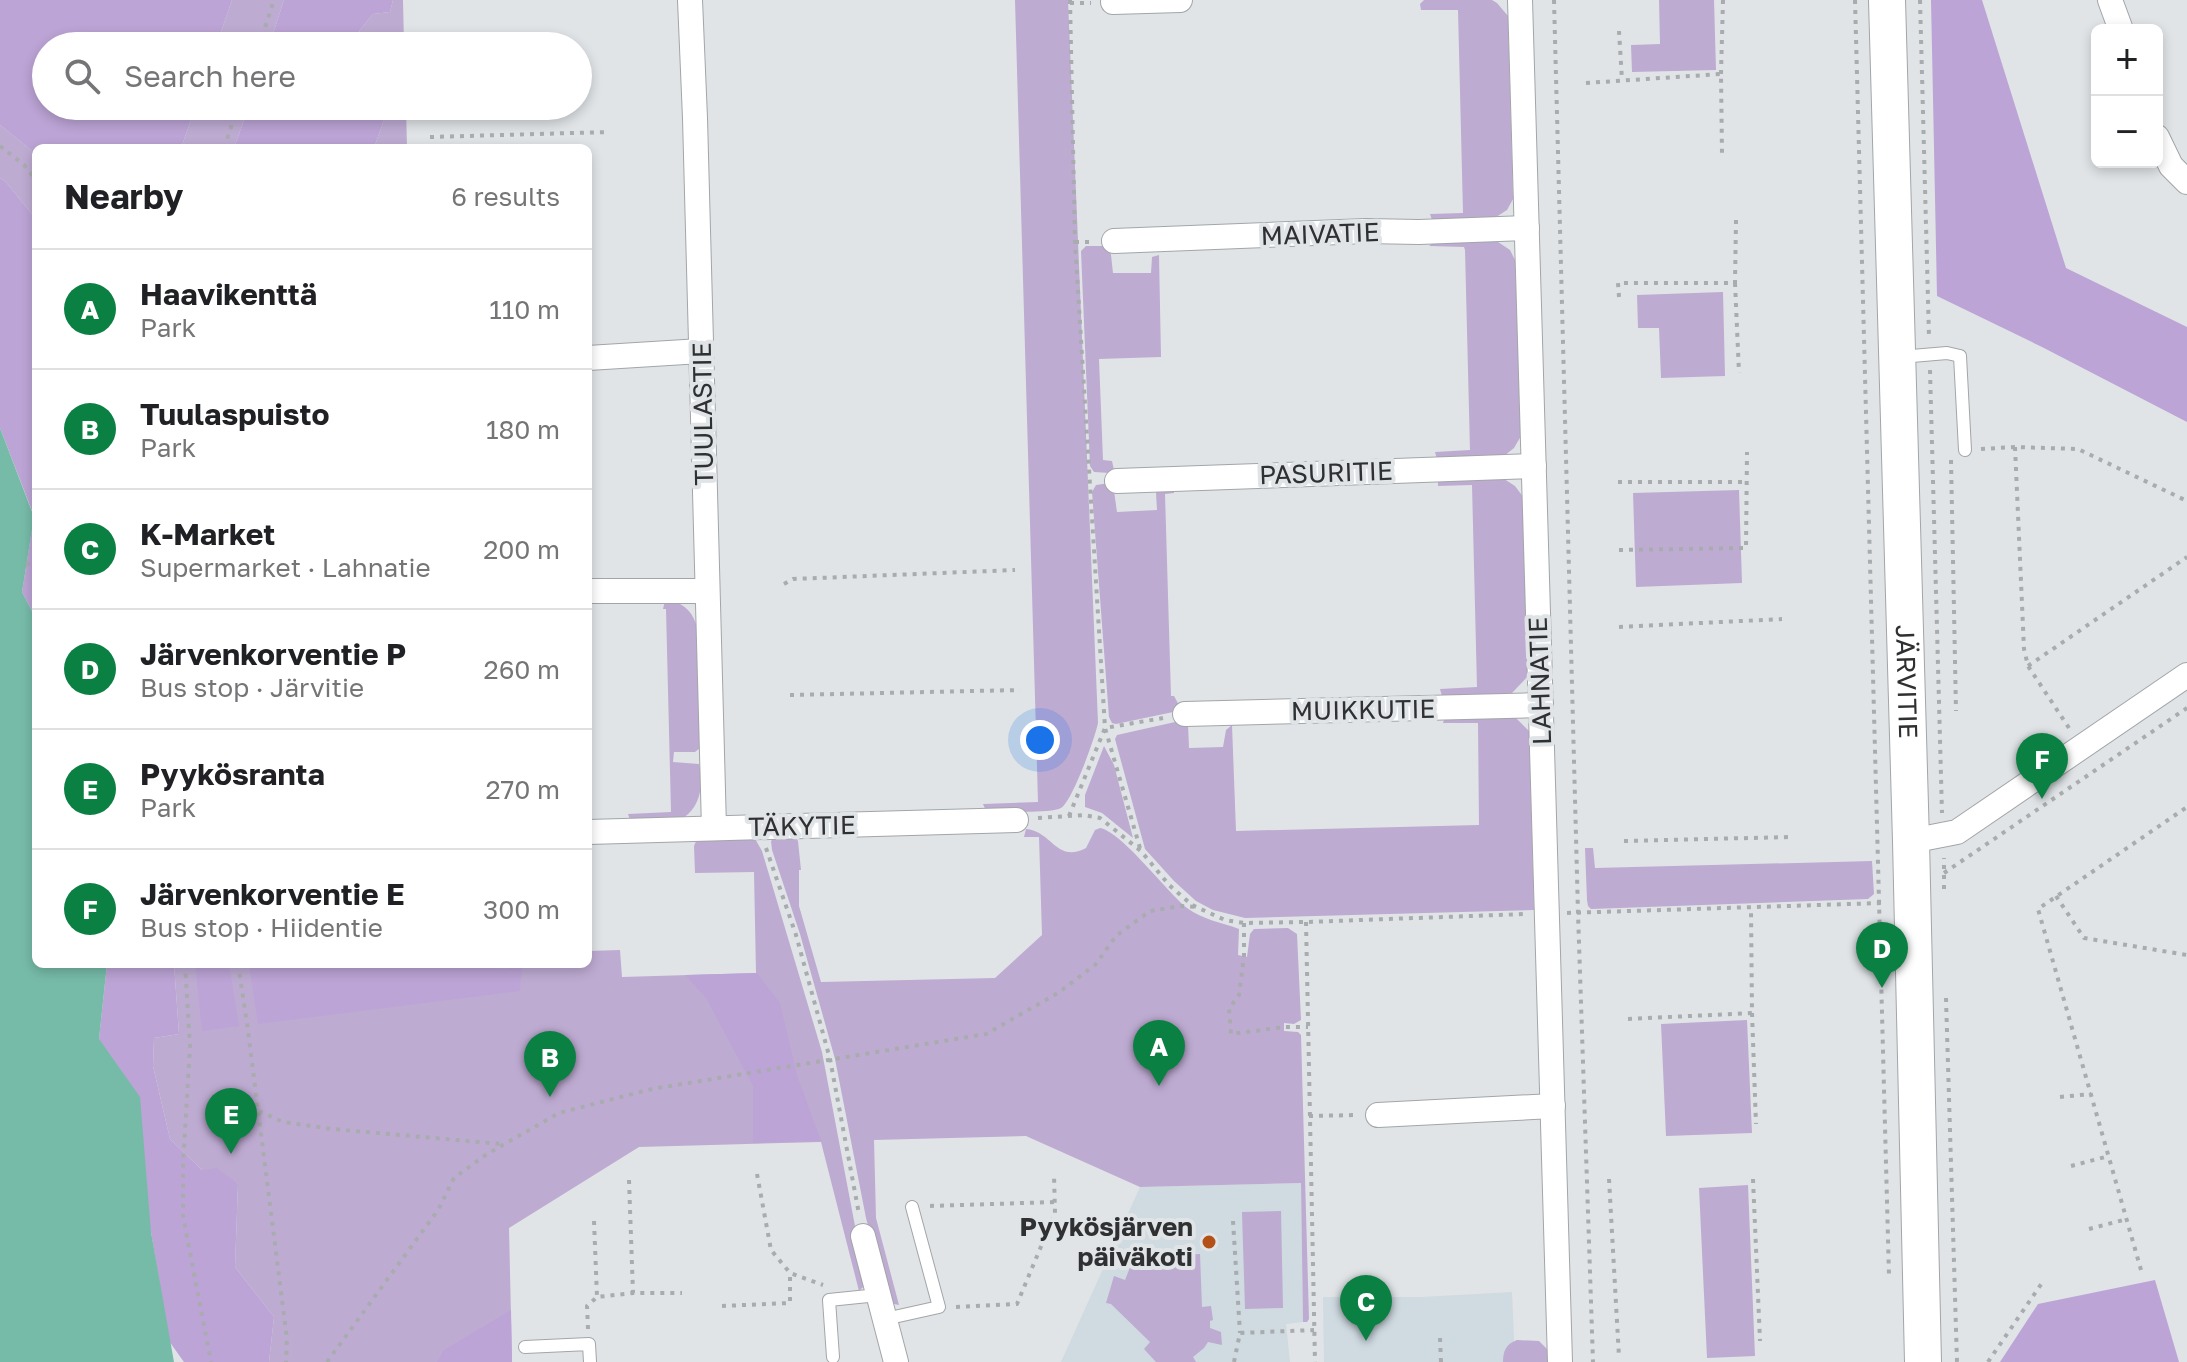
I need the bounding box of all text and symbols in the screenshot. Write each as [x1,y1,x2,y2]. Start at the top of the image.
map controls [2091,24,2163,168]
button: + [2091,24,2163,96]
search box [32,32,592,120]
icon: search [60,54,104,98]
text: Search here [124,58,296,94]
button: − [2091,96,2163,168]
text: Nearby [64,176,184,216]
text: 6 results [451,181,560,212]
street label: MAIVATIE [1260,216,1380,251]
text: Haavikenttä [140,276,317,312]
text: A [81,294,99,325]
text: 110 m [489,294,560,325]
text: Park [140,312,196,343]
street label: TUULASTIE [686,342,719,486]
text: Tuulaspuisto [140,396,329,432]
text: B [81,414,99,445]
text: 180 m [486,414,560,445]
text: Park [140,432,196,463]
street label: PASURITIE [1259,455,1393,490]
text: K-Market [140,516,275,552]
text: C [81,534,99,565]
text: 200 m [483,534,560,565]
text: Supermarket · Lahnatie [140,552,431,583]
street label: LAHNATIE [1522,616,1557,746]
street label: JÄRVITIE [1890,624,1924,739]
text: Järvenkorventie P [140,636,406,672]
text: D [81,654,99,685]
text: 260 m [484,654,560,685]
text: Bus stop · Järvitie [140,672,364,703]
street label: MUIKKUTIE [1290,693,1436,726]
your location [1020,720,1060,760]
pin: F [2016,733,2068,799]
text: Pyykösranta [140,756,325,792]
text: E [82,774,98,805]
text: 270 m [486,774,560,805]
text: Park [140,792,196,823]
street label: TÄKYTIE [748,809,856,842]
text: Järvenkorventie E [140,876,405,912]
text: F [82,894,98,925]
text: 300 m [483,894,560,925]
text: Bus stop · Hiidentie [140,912,383,943]
pin: D [1856,922,1908,988]
pin: A [1133,1020,1185,1086]
pin: B [524,1031,576,1097]
pin: E [205,1088,257,1154]
place label: Pyykösjärven päiväkoti [1020,1211,1193,1272]
marker: Pyykösjärven päiväkoti [1200,1233,1218,1251]
pin: C [1340,1275,1392,1341]

